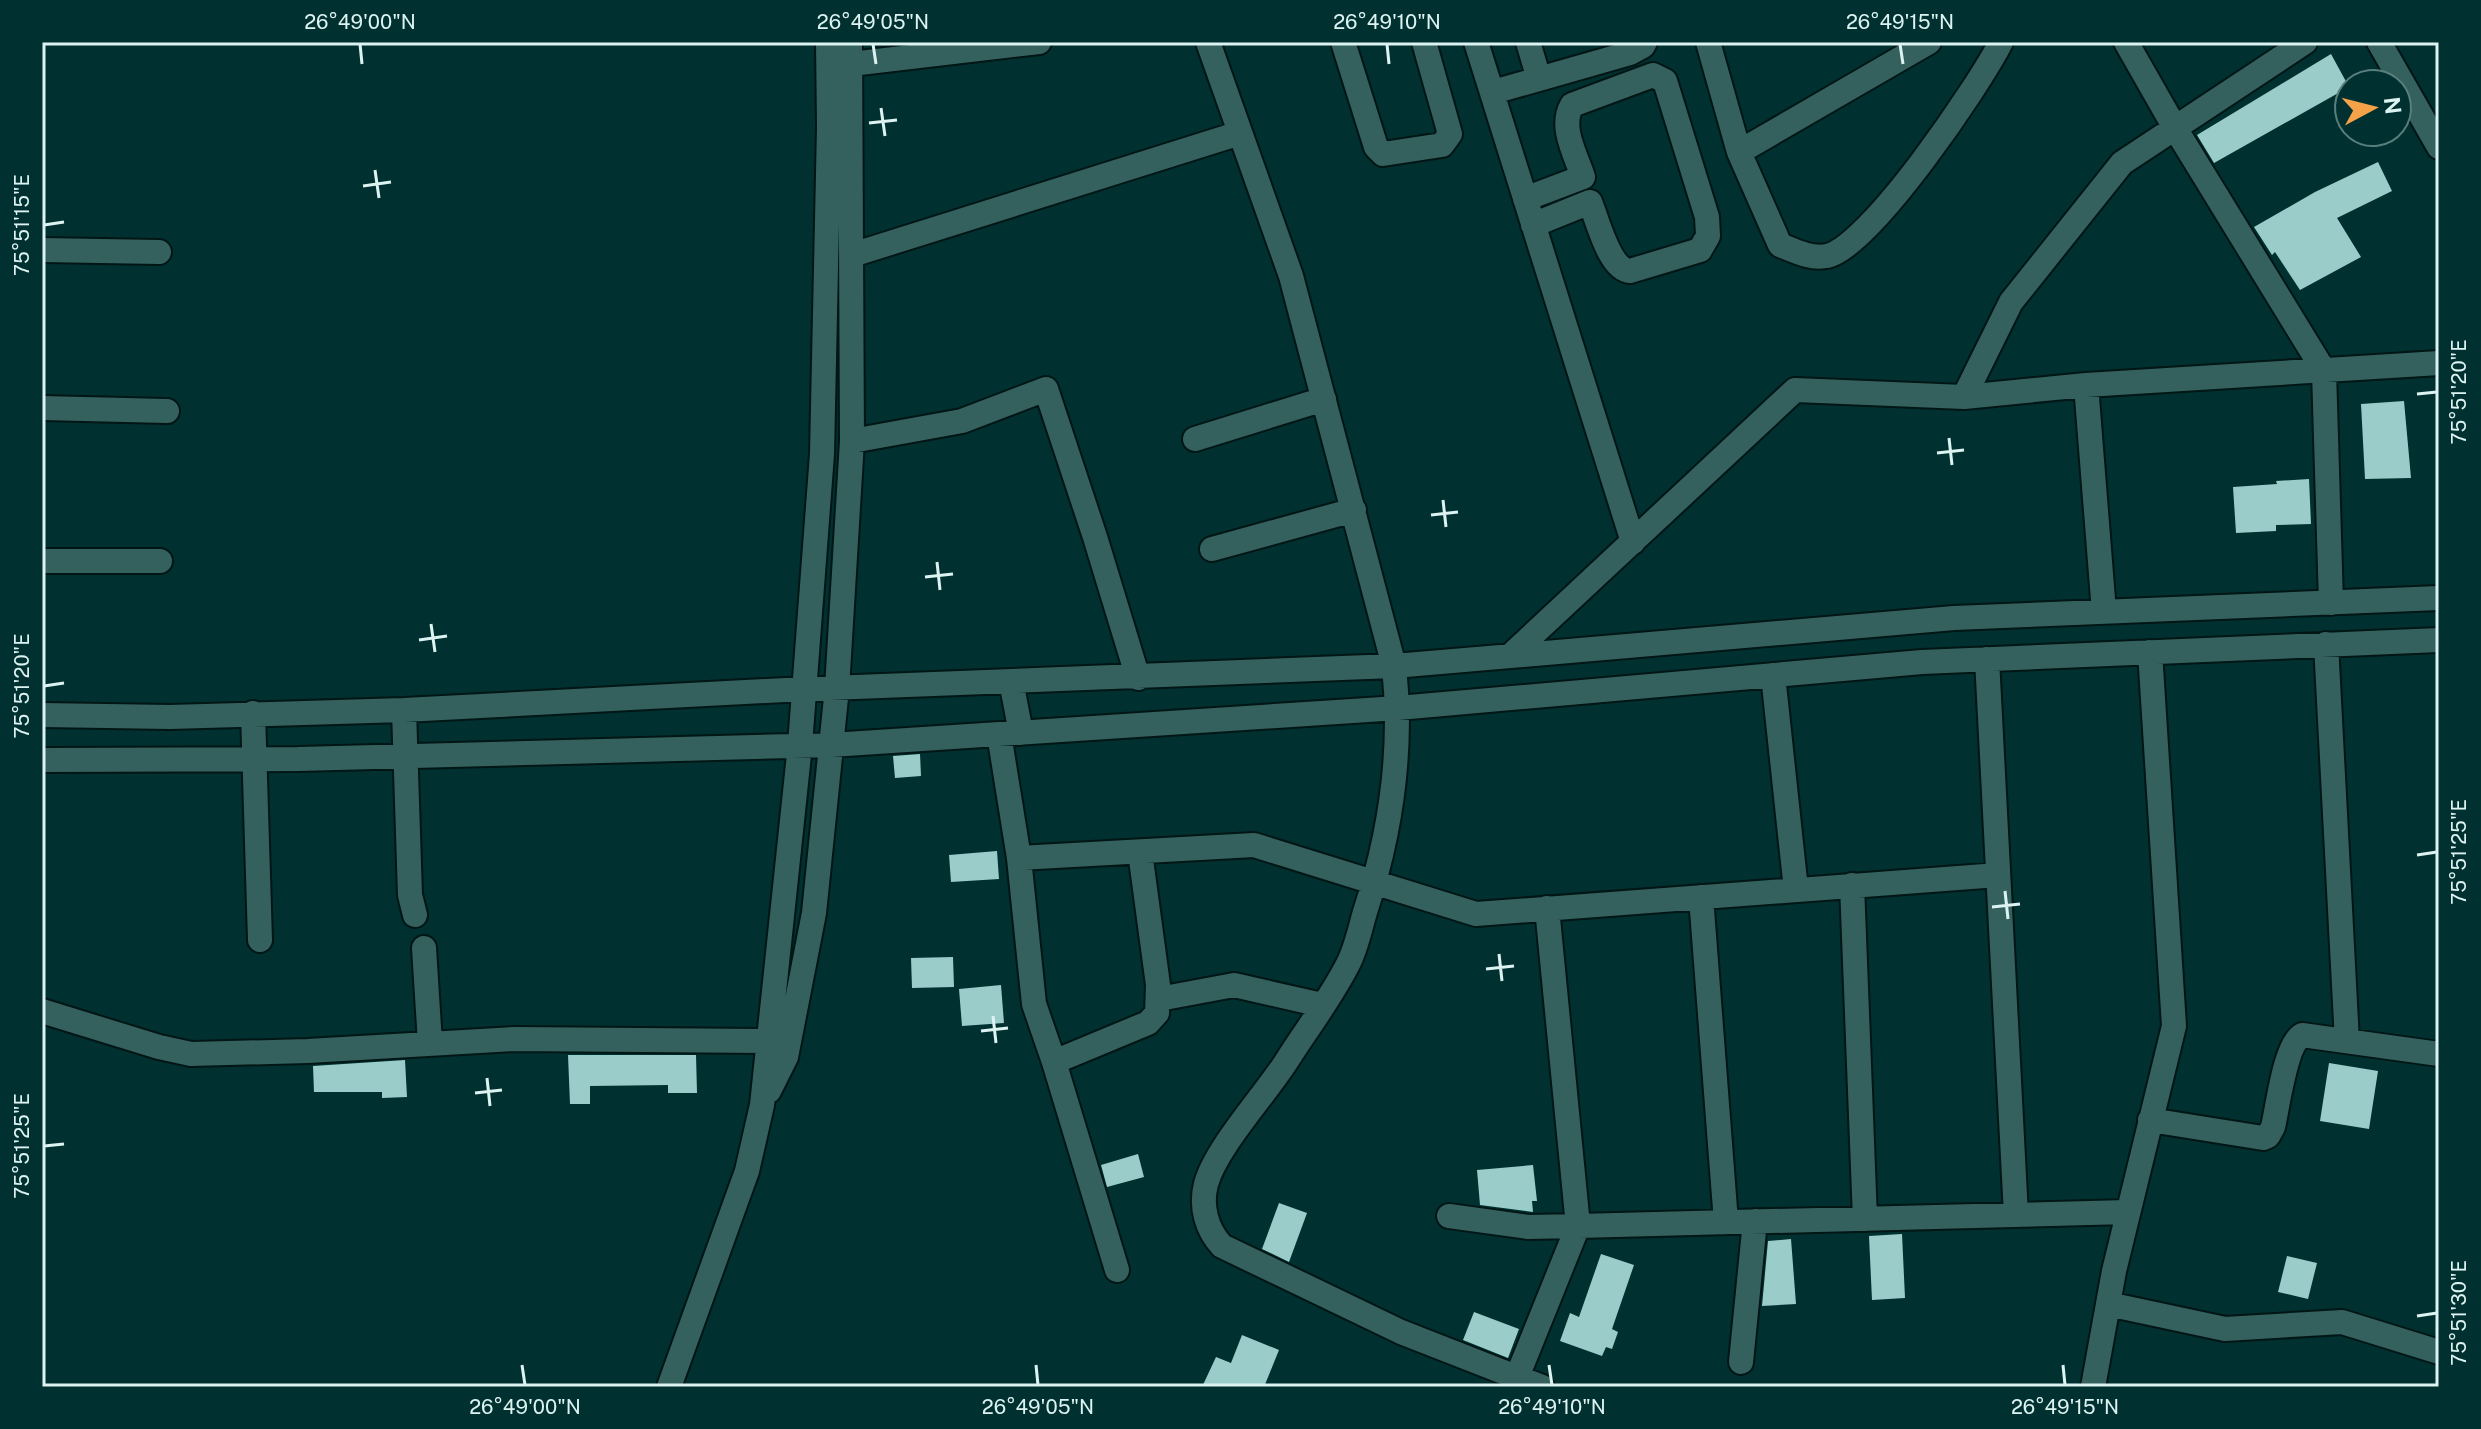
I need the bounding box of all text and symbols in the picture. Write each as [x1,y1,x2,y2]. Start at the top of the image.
text: 26°49'00"N [304,10,416,34]
text: 26°49'05"N [817,10,929,34]
text: 26°49'10"N [1333,10,1441,34]
text: 26°49'15"N [1846,10,1954,34]
north arrow [2333,68,2413,148]
text: N [2379,95,2407,116]
text: 75°51'15"E [10,174,34,276]
text: 75°51'20"E [2447,339,2471,445]
text: 75°51'20"E [10,633,34,739]
text: 75°51'25"E [2447,799,2471,905]
text: 75°51'25"E [10,1093,34,1199]
text: 75°51'30"E [2447,1260,2471,1366]
text: 26°49'00"N [469,1395,581,1419]
text: 26°49'05"N [982,1395,1094,1419]
text: 26°49'10"N [1498,1395,1606,1419]
text: 26°49'15"N [2011,1395,2119,1419]

